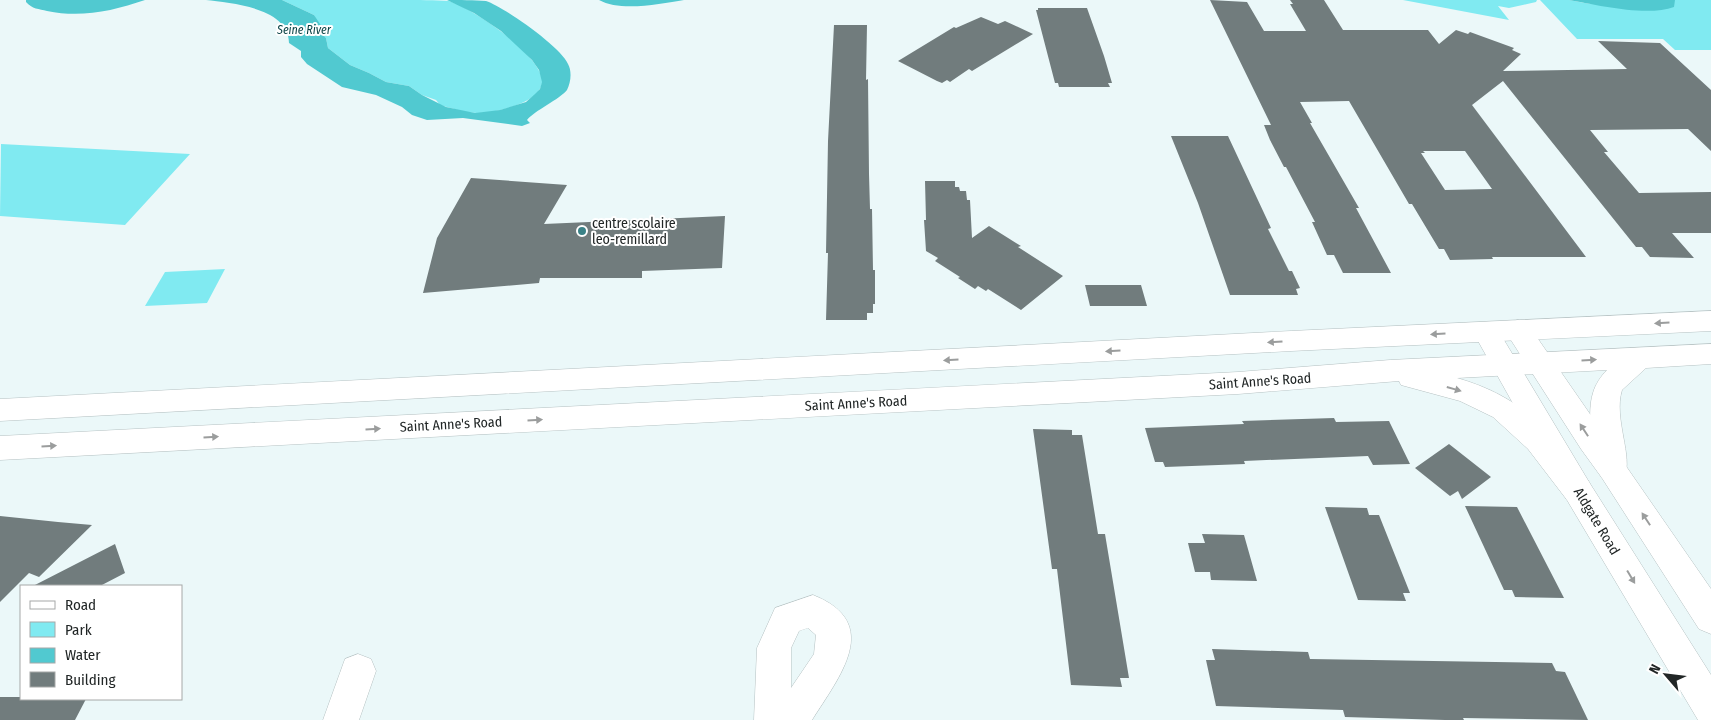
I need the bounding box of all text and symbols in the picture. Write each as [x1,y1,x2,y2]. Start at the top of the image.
water label: Seine River [276,23,332,37]
place label: centre scolaire leo-remillard [592,215,676,248]
marker: centre scolaire leo-remillard [576,225,588,237]
one-way arrow [1654,320,1670,328]
one-way arrow [1429,330,1445,338]
one-way arrow [1267,338,1283,346]
one-way arrow [1105,348,1121,356]
one-way arrow [1582,355,1598,363]
one-way arrow [942,356,958,364]
street label: Saint Anne's Road [1208,369,1312,394]
one-way arrow [1446,386,1461,394]
street label: Saint Anne's Road [804,392,908,415]
street label: Saint Anne's Road [399,413,503,436]
one-way arrow [528,416,544,424]
one-way arrow [1580,423,1589,436]
one-way arrow [365,424,381,432]
one-way arrow [203,433,219,441]
one-way arrow [41,441,57,449]
street label: Aldgate Road [1570,485,1623,558]
one-way arrow [1641,512,1651,526]
one-way arrow [1626,571,1635,584]
legend [20,585,182,700]
text: Road [65,596,96,614]
text: Park [65,621,92,639]
text: Water [65,646,101,664]
north arrow [1641,650,1691,700]
text: N [1645,661,1664,677]
text: Building [65,671,116,689]

